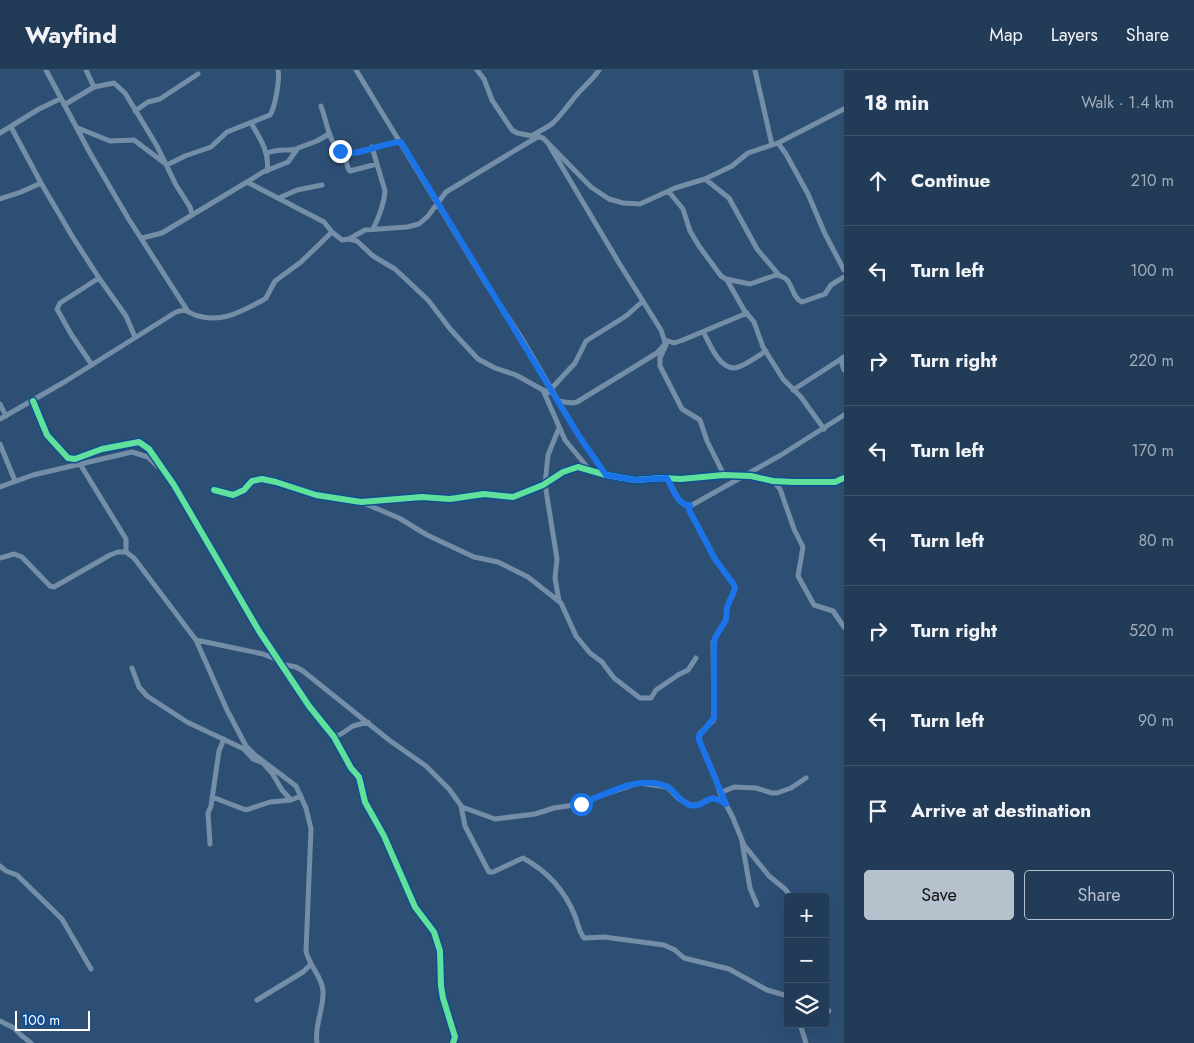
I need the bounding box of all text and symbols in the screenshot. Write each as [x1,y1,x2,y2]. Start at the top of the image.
text: Wayfind [25,17,117,52]
text: Map [989,22,1023,48]
text: Layers [1051,22,1098,48]
text: Share [1126,22,1169,48]
text: 18 min [864,88,929,118]
text: Walk · 1.4 km [1081,91,1174,114]
route end [329,140,352,163]
icon: ahead [864,167,892,195]
text: Continue [911,167,990,194]
text: 210 m [1131,169,1174,192]
icon: left [864,257,892,285]
text: Turn left [911,257,984,284]
text: 100 m [1130,259,1174,282]
icon: right [864,347,892,375]
text: Turn right [911,347,997,374]
text: 220 m [1129,349,1174,372]
icon: left [864,437,892,465]
text: Turn left [911,437,984,464]
text: 170 m [1132,439,1174,462]
icon: left [864,527,892,555]
text: Turn left [911,527,984,554]
text: 80 m [1138,529,1174,552]
icon: right [864,617,892,645]
text: Turn right [911,617,997,644]
text: 520 m [1129,619,1174,642]
icon: left [864,707,892,735]
text: Turn left [911,707,984,734]
text: 90 m [1138,709,1174,732]
route start [570,793,593,816]
icon: arrive [864,797,892,825]
text: Arrive at destination [911,797,1091,824]
button: Save [864,870,1014,920]
button: Share [1024,870,1174,920]
map controls [784,893,829,1028]
button: + [784,893,829,938]
button: − [784,938,829,983]
button: layers [784,983,829,1028]
scale bar [15,1008,90,1031]
text: 100 m [22,1010,60,1030]

